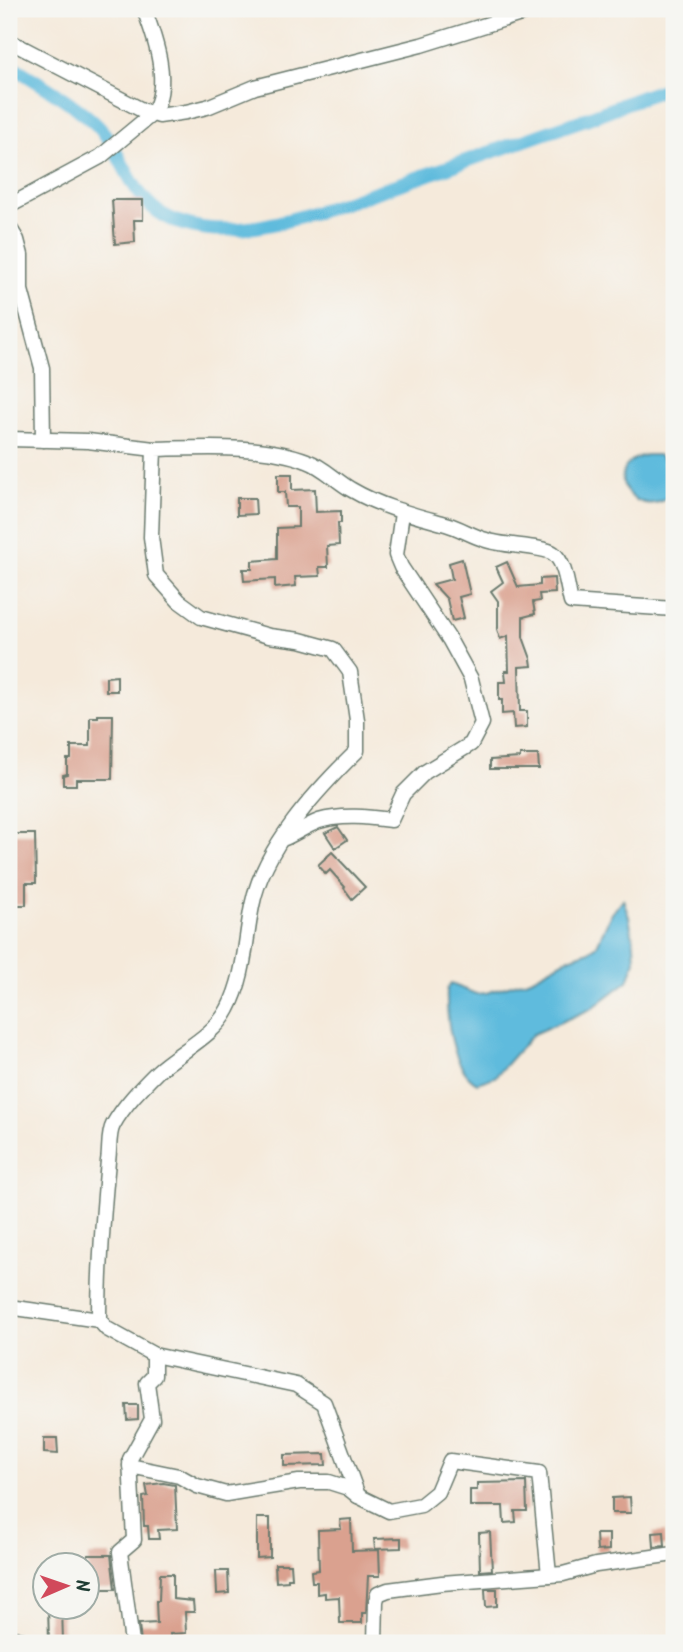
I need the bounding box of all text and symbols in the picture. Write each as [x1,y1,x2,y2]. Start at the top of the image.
north arrow [32,1550,102,1620]
text: N [66,1579,96,1592]

